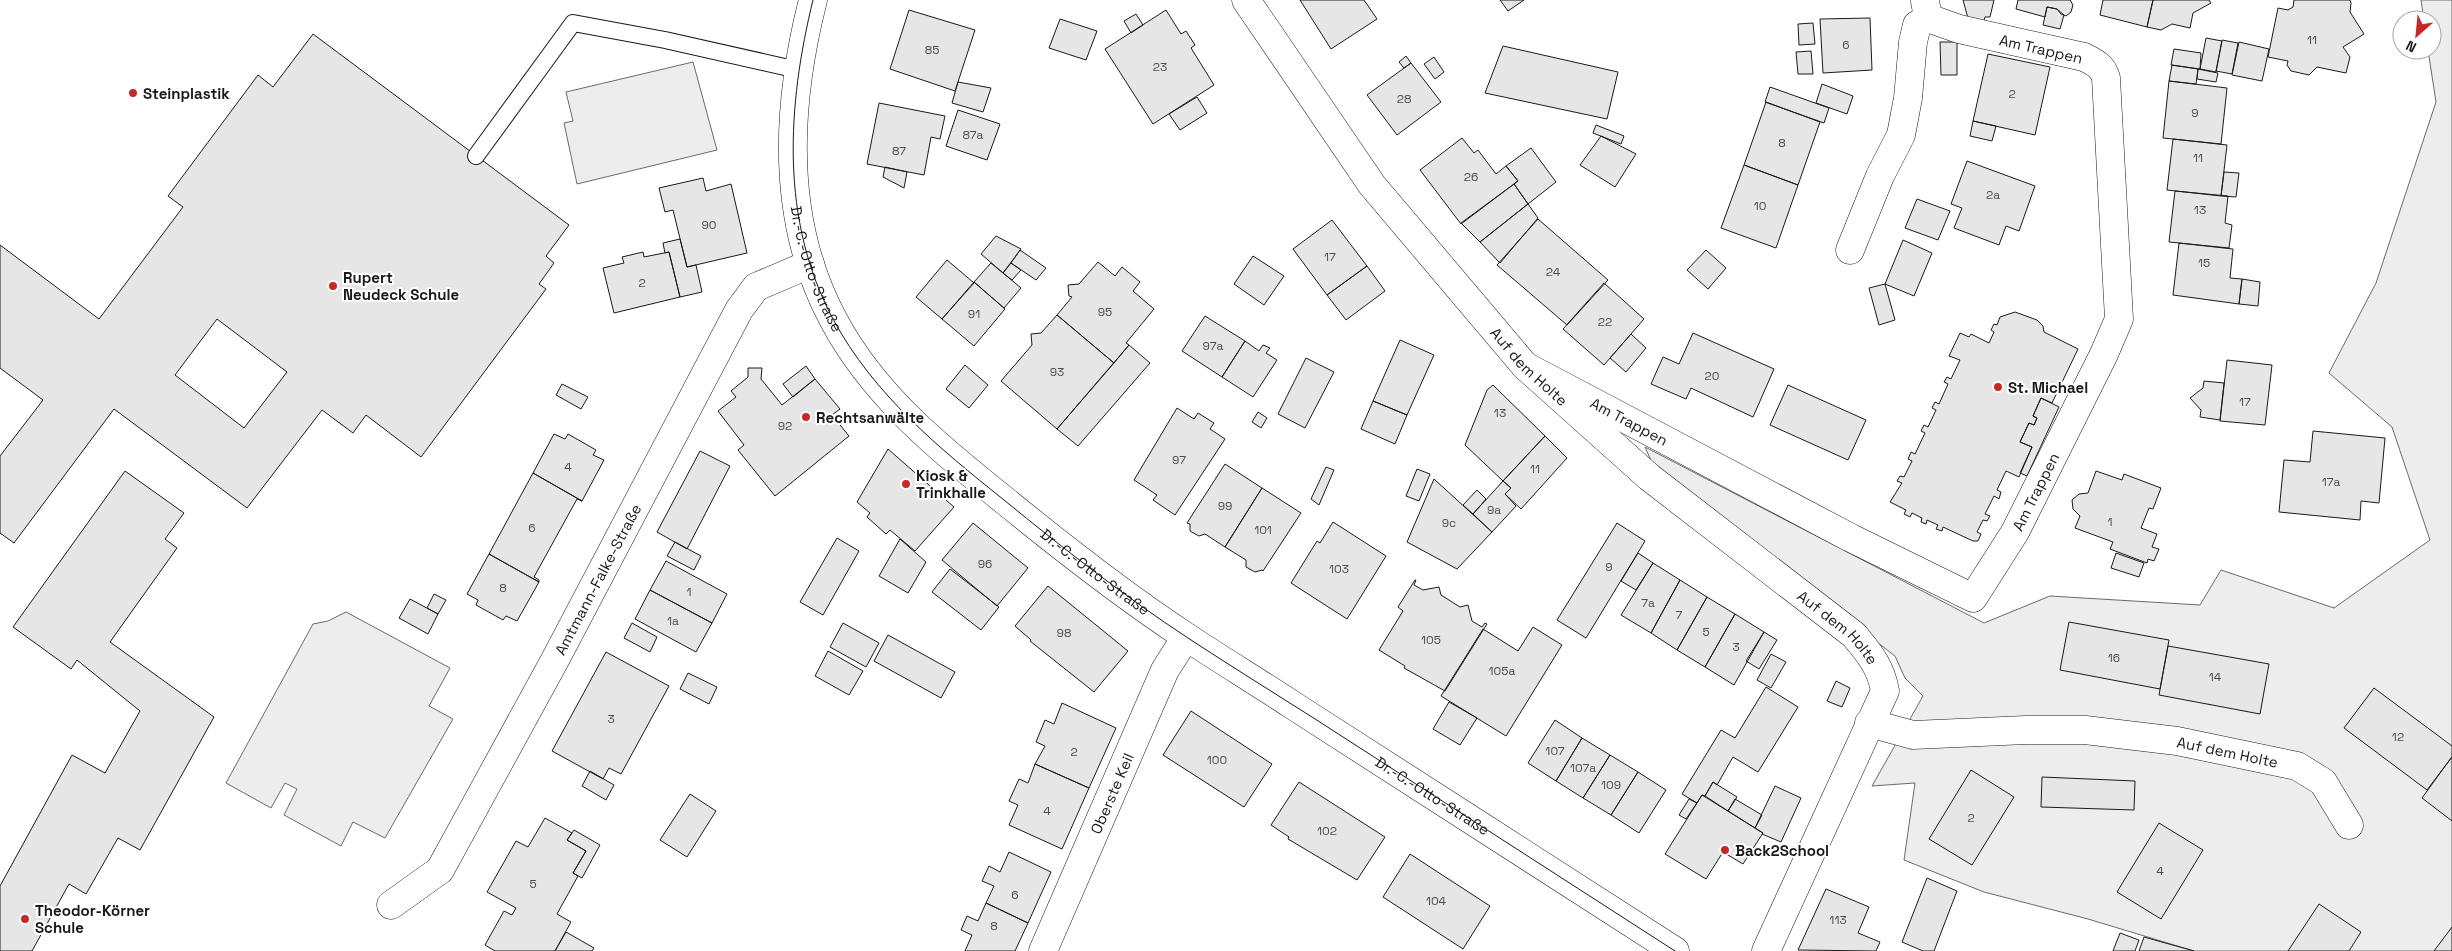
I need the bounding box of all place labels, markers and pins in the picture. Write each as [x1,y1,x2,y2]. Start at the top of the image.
place label: Steinplastik [143,84,230,103]
marker: Steinplastik [127,87,139,99]
place label: Rupert Neudeck Schule [343,268,459,304]
marker: Rupert Neudeck Schule [327,280,339,292]
place label: St. Michael [2008,378,2088,397]
marker: St. Michael [1992,381,2004,393]
place label: Rechtsanwälte [816,408,924,427]
marker: Rechtsanwälte [800,411,812,423]
place label: Kiosk & Trinkhalle [916,466,986,502]
marker: Kiosk & Trinkhalle [900,478,912,490]
place label: Back2School [1735,841,1829,860]
marker: Back2School [1719,844,1731,856]
place label: Theodor-Körner Schule [35,901,150,937]
marker: Theodor-Körner Schule [19,913,31,925]

